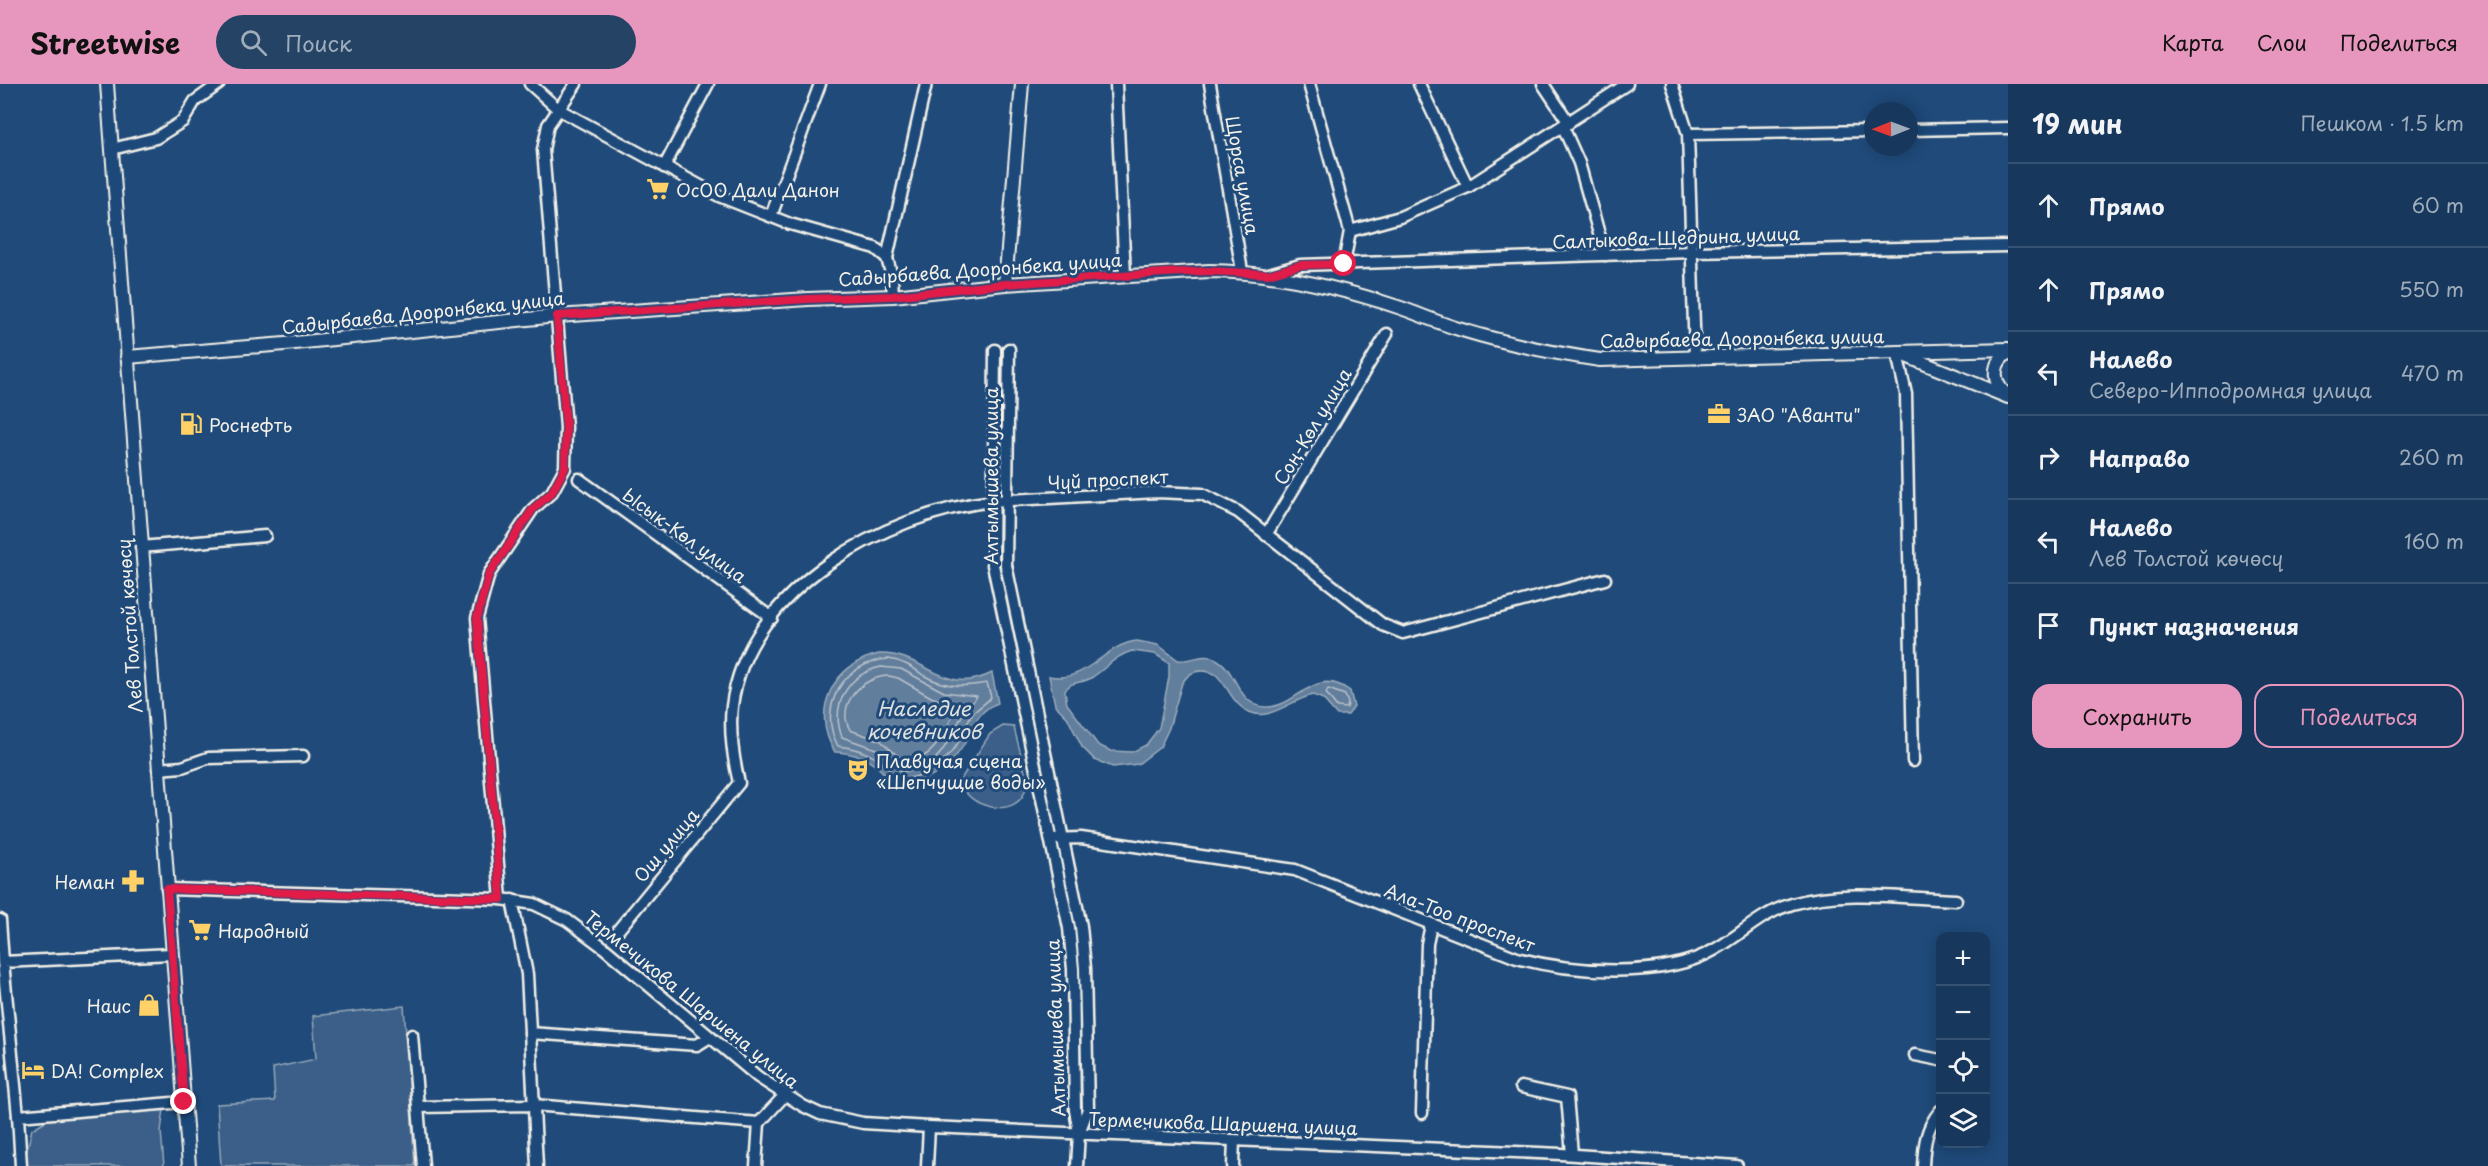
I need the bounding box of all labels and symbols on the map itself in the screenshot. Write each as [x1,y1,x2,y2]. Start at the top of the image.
north arrow [1864,102,1918,156]
street label: Щорса улица [1219,114,1267,237]
supermarket icon: ОсОО Дали Данон [645,176,671,202]
place label: ОсОО Дали Данон [676,176,840,203]
street label: Салтыкова-Щедрина улица [1552,219,1801,255]
street label: Садырбаева Дооронбека улица [837,246,1123,292]
route start [1330,250,1356,276]
street label: Садырбаева Дооронбека улица [280,284,566,340]
street label: Садырбаева Дооронбека улица [1600,322,1885,354]
street label: Соң-Көл улица [1266,362,1358,490]
street label: Алтымышева улица [977,387,1004,565]
office icon: ЗАО "Аванти" [1706,401,1732,427]
place label: ЗАО "Аванти" [1737,401,1861,428]
fuel station icon: Роснефть [178,411,204,437]
place label: Роснефть [209,411,293,438]
street label: Чүй проспект [1047,462,1169,496]
street label: Ысык-Көл улица [618,481,753,590]
street label: Лев Толстой көчөсү [109,537,149,714]
water label: Наследие кочевников [867,693,985,746]
place label: Плавучая сцена «Шепчущие воды» [876,747,1046,795]
theatre icon: Плавучая сцена «Шепчущие воды» [845,757,871,783]
street label: Ош улица [627,802,705,888]
place label: Неман [55,868,115,895]
pharmacy icon: Неман [120,868,146,894]
street label: Ала-Тоо проспект [1381,876,1539,958]
street label: Термечикова Шаршена улица [579,904,806,1095]
supermarket icon: Народный [187,917,213,943]
place label: Народный [218,917,309,944]
street label: Алтымышева улица [1038,938,1072,1117]
place label: Наис [87,992,131,1019]
shop icon: Наис [136,992,162,1018]
hotel icon: DA! Complex [20,1057,46,1083]
place label: DA! Complex [51,1057,164,1084]
route end [170,1088,196,1114]
street label: Термечикова Шаршена улица [1088,1105,1359,1141]

